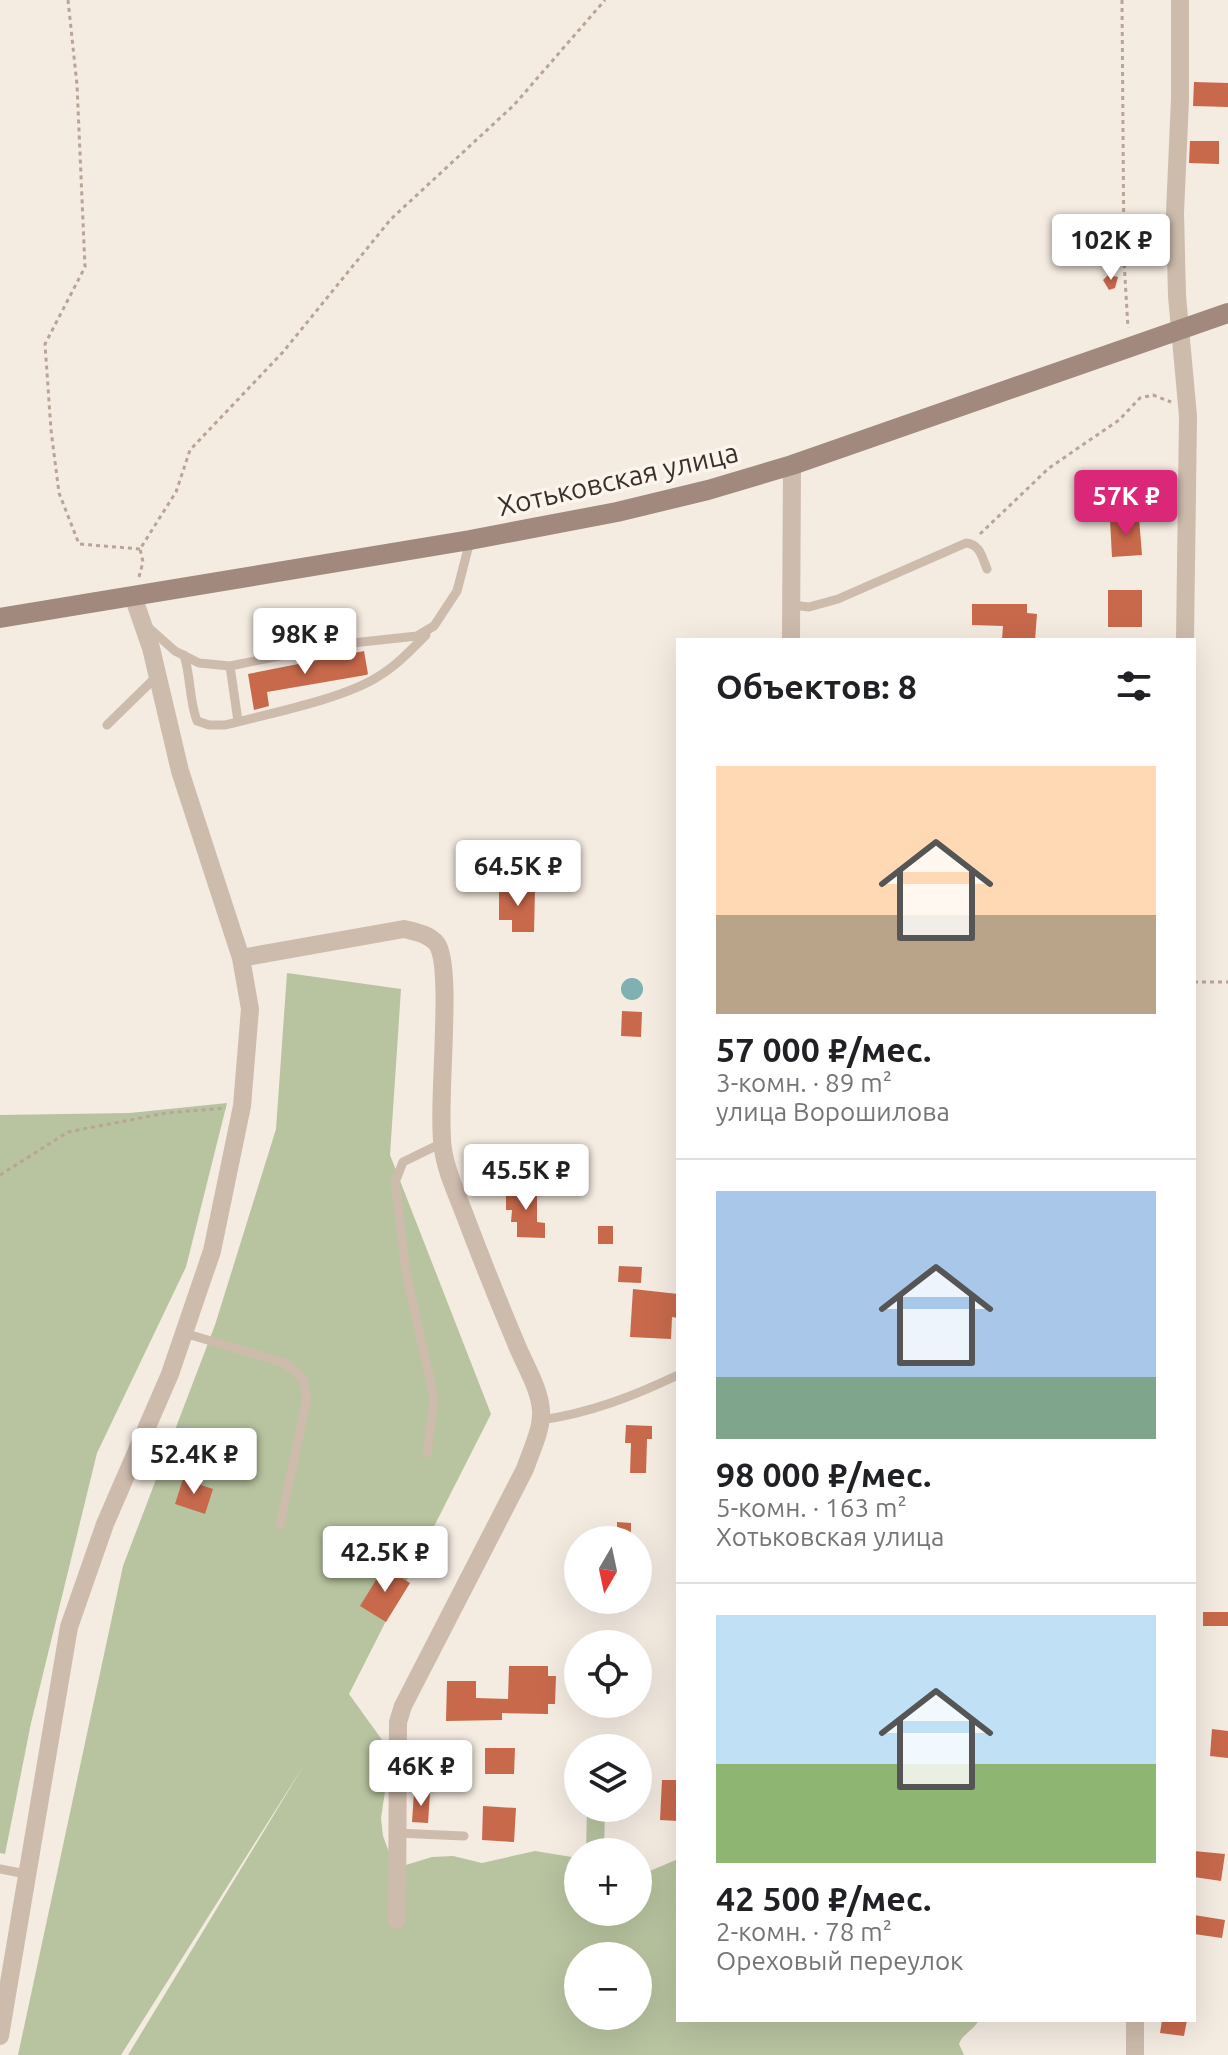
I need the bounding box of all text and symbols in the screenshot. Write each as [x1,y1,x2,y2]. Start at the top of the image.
pin: 102K ₽ [1046,214,1176,282]
text: 102K ₽ [1070,225,1152,254]
street label: Хотьковская улица [495,436,741,521]
pin: 57K ₽ [1070,470,1182,538]
text: 57K ₽ [1092,481,1160,510]
pin: 98K ₽ [249,608,361,676]
text: 98K ₽ [271,619,339,648]
icon: filters [1112,664,1156,708]
text: Объектов: 8 [716,667,917,705]
icon: home [864,818,1008,962]
pin: 64.5K ₽ [444,840,592,908]
text: 64.5K ₽ [474,851,562,880]
text: 57 000 ₽/мес. [716,1030,931,1068]
text: 3-комн. · 89 m² [716,1068,892,1097]
text: улица Ворошилова [716,1097,950,1126]
pin: 45.5K ₽ [452,1144,600,1212]
text: 45.5K ₽ [482,1155,570,1184]
icon: home [864,1243,1008,1387]
pin: 52.4K ₽ [120,1428,268,1496]
text: 52.4K ₽ [150,1439,238,1468]
text: 98 000 ₽/мес. [716,1455,931,1493]
text: 5-комн. · 163 m² [716,1493,907,1522]
text: Хотьковская улица [716,1522,944,1551]
pin: 42.5K ₽ [311,1526,459,1594]
north arrow [564,1526,652,1614]
map controls [564,1526,652,2030]
text: 42.5K ₽ [341,1537,429,1566]
button: locate [564,1630,652,1718]
icon: home [864,1667,1008,1811]
button: layers [564,1734,652,1822]
pin: 46K ₽ [365,1740,477,1808]
text: 46K ₽ [387,1751,455,1780]
button: + [564,1838,652,1926]
text: 42 500 ₽/мес. [716,1879,931,1917]
text: 2-комн. · 78 m² [716,1917,892,1946]
button: − [564,1942,652,2030]
text: Ореховый переулок [716,1946,964,1975]

